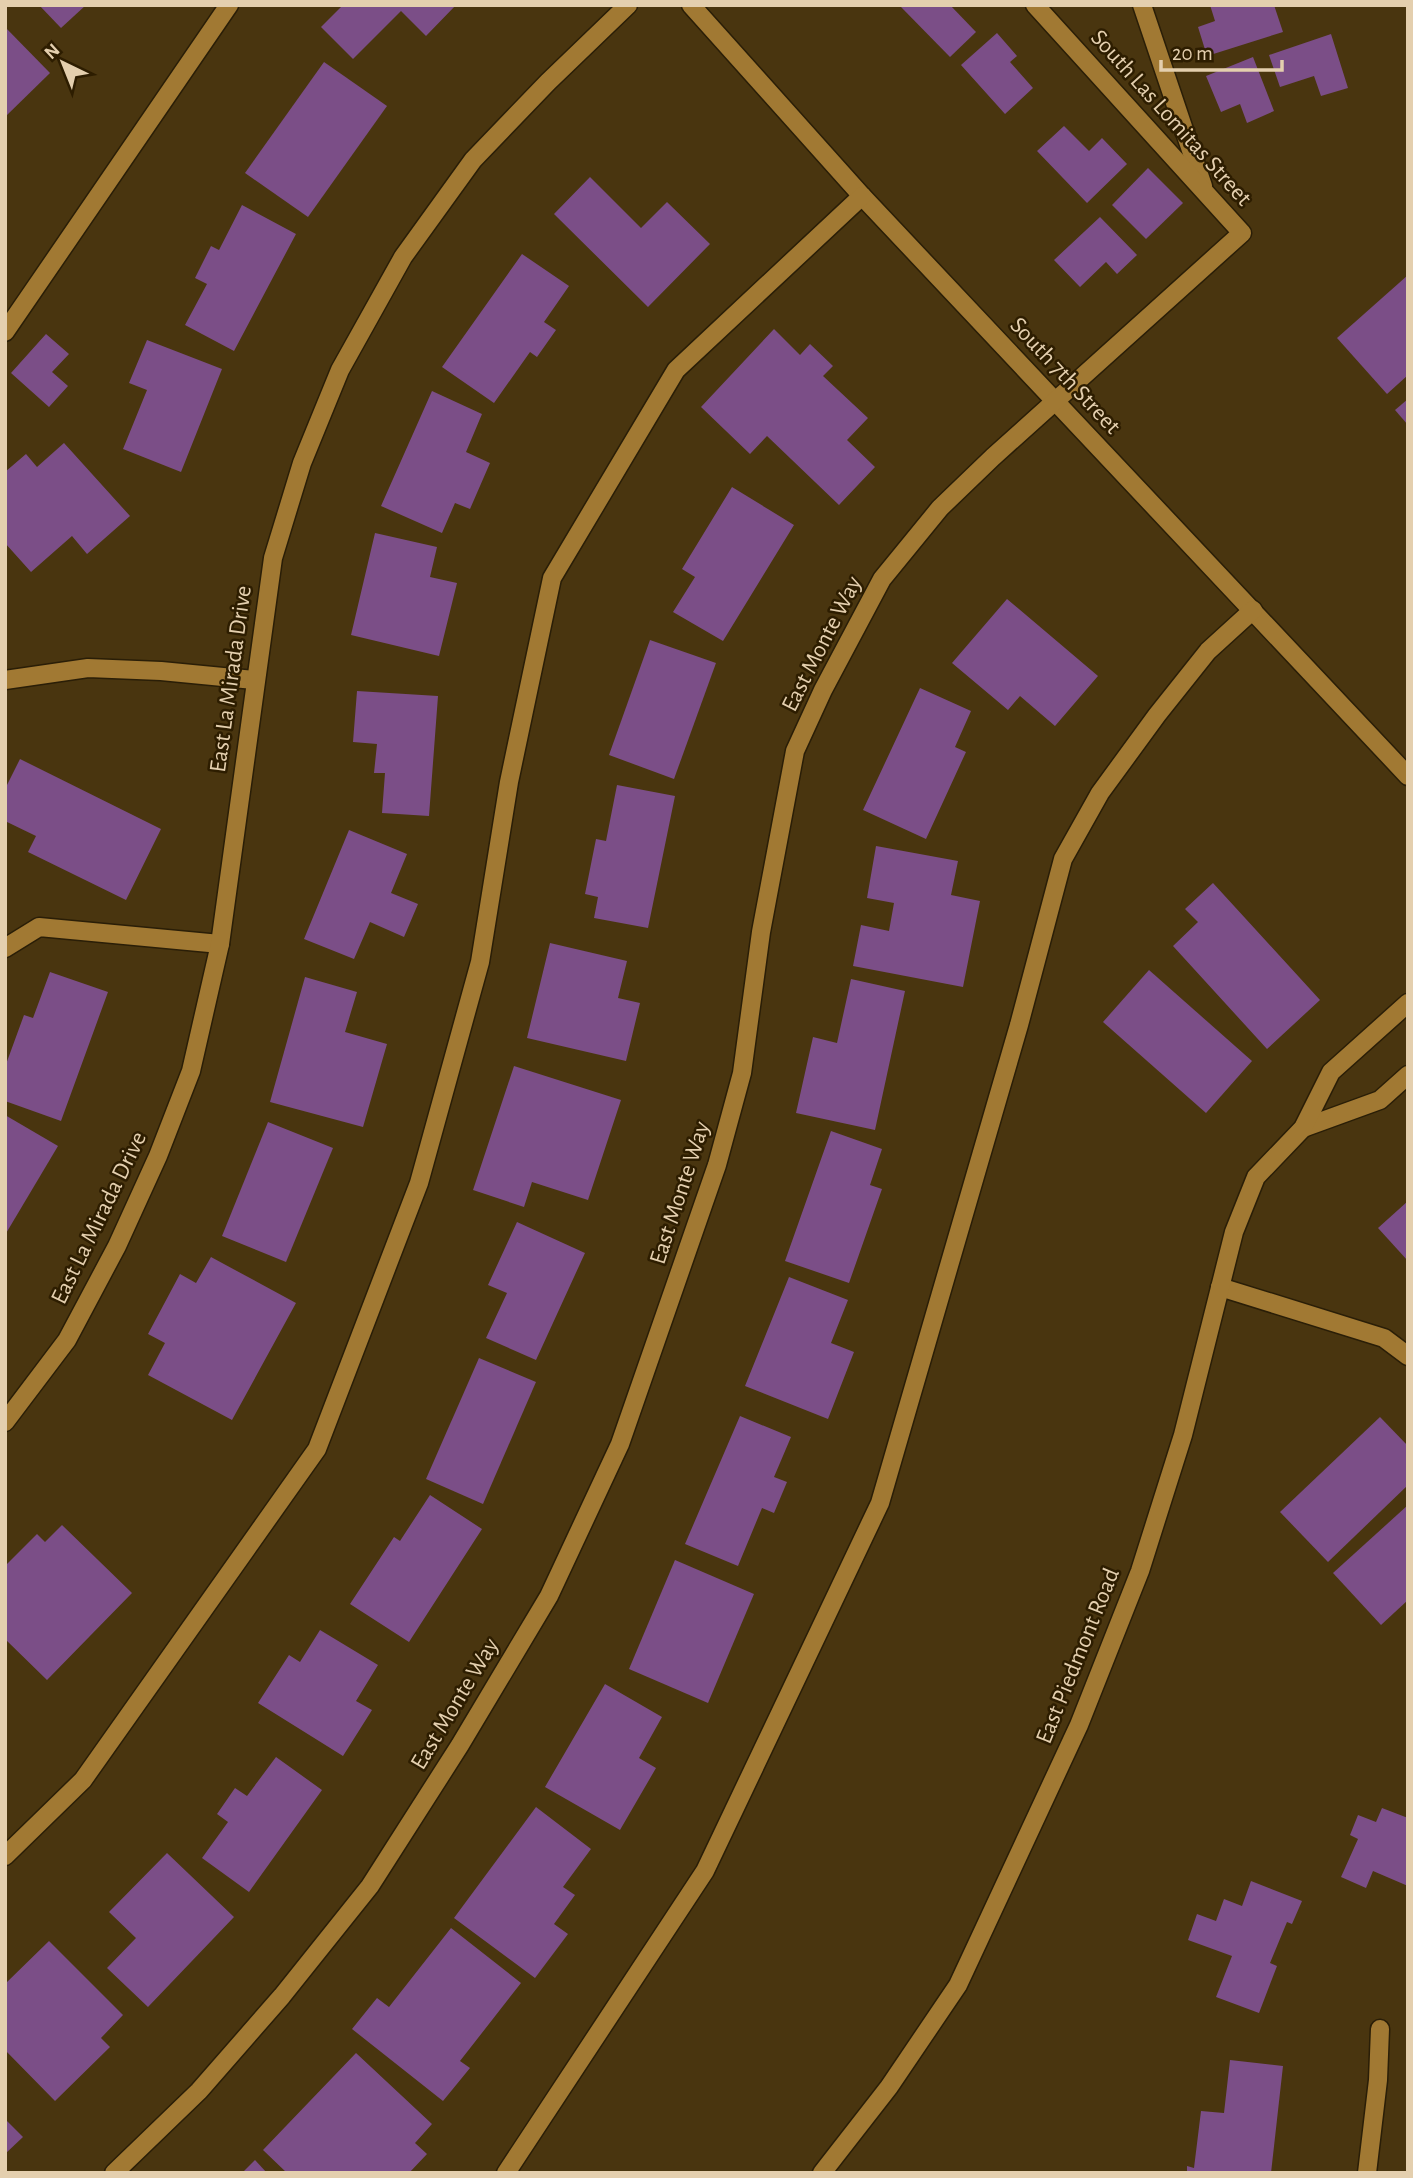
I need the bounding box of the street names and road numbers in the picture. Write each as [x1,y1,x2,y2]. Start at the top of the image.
street label: South Las Lomitas Street [1086,26,1256,211]
street label: South 7th Street [1005,313,1125,439]
street label: East Monte Way [778,572,866,716]
street label: East La Mirada Drive [206,584,256,774]
street label: East Monte Way [646,1119,714,1267]
street label: East La Mirada Drive [47,1128,151,1308]
street label: East Piedmont Road [1032,1565,1124,1747]
street label: East Monte Way [406,1634,504,1774]

